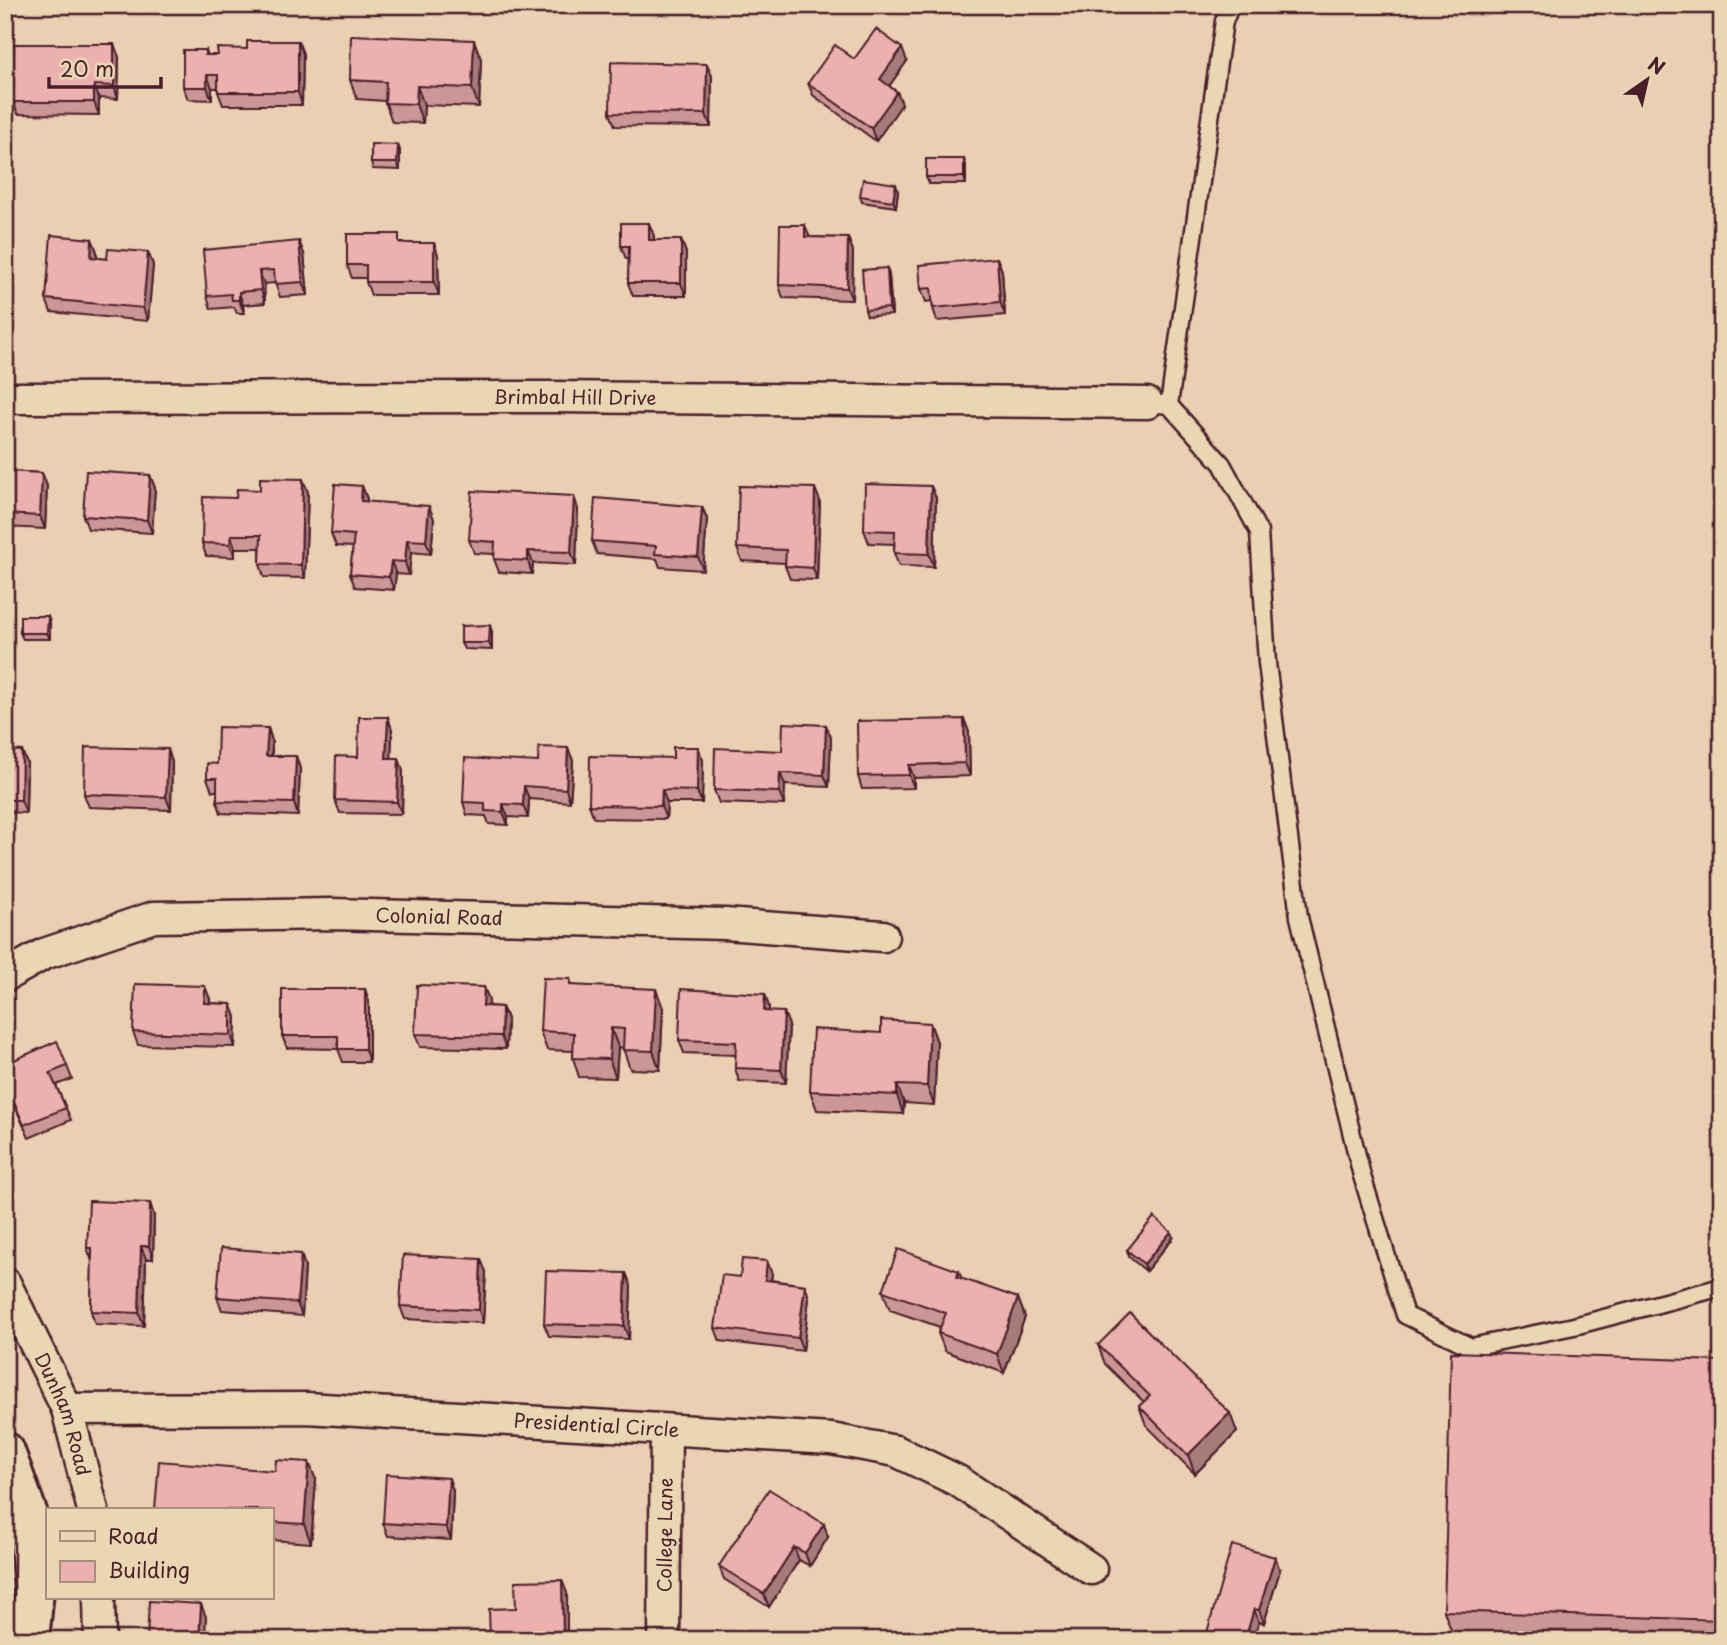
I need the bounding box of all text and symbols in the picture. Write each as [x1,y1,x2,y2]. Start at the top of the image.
scale bar [49,46,161,90]
north arrow [1612,46,1682,116]
text: N [1643,49,1671,81]
text: 20 m [60,52,114,84]
street label: Brimbal Hill Drive [493,382,657,411]
street label: Colonial Road [375,900,503,931]
street label: Dunham Road [28,1347,99,1478]
street label: Presidential Circle [513,1405,680,1443]
street label: College Lane [649,1477,679,1593]
legend [46,1508,273,1600]
text: Road [108,1519,159,1551]
text: Building [108,1553,190,1585]

